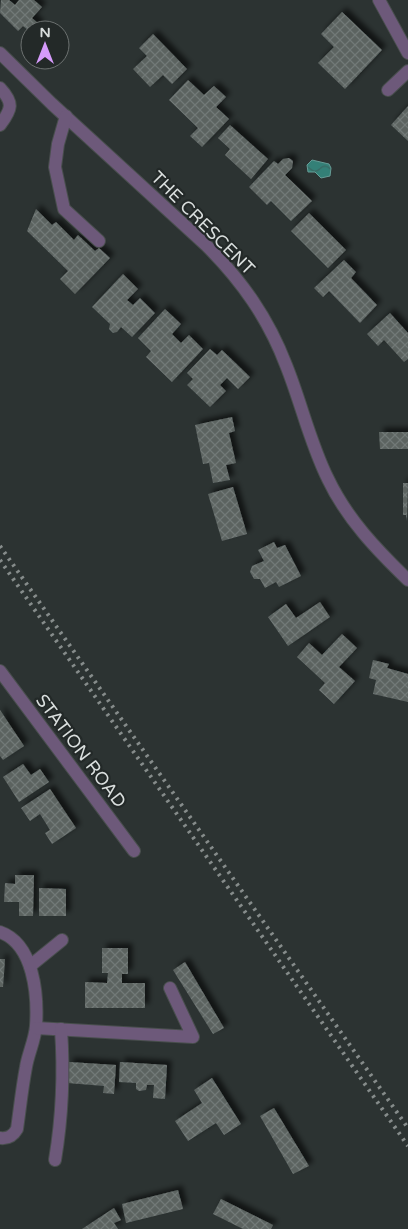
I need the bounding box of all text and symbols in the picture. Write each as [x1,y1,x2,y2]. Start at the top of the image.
north arrow [20,20,70,70]
text: N [39,24,51,41]
street label: THE CRESCENT [146,166,260,280]
street label: STATION ROAD [31,690,131,812]

